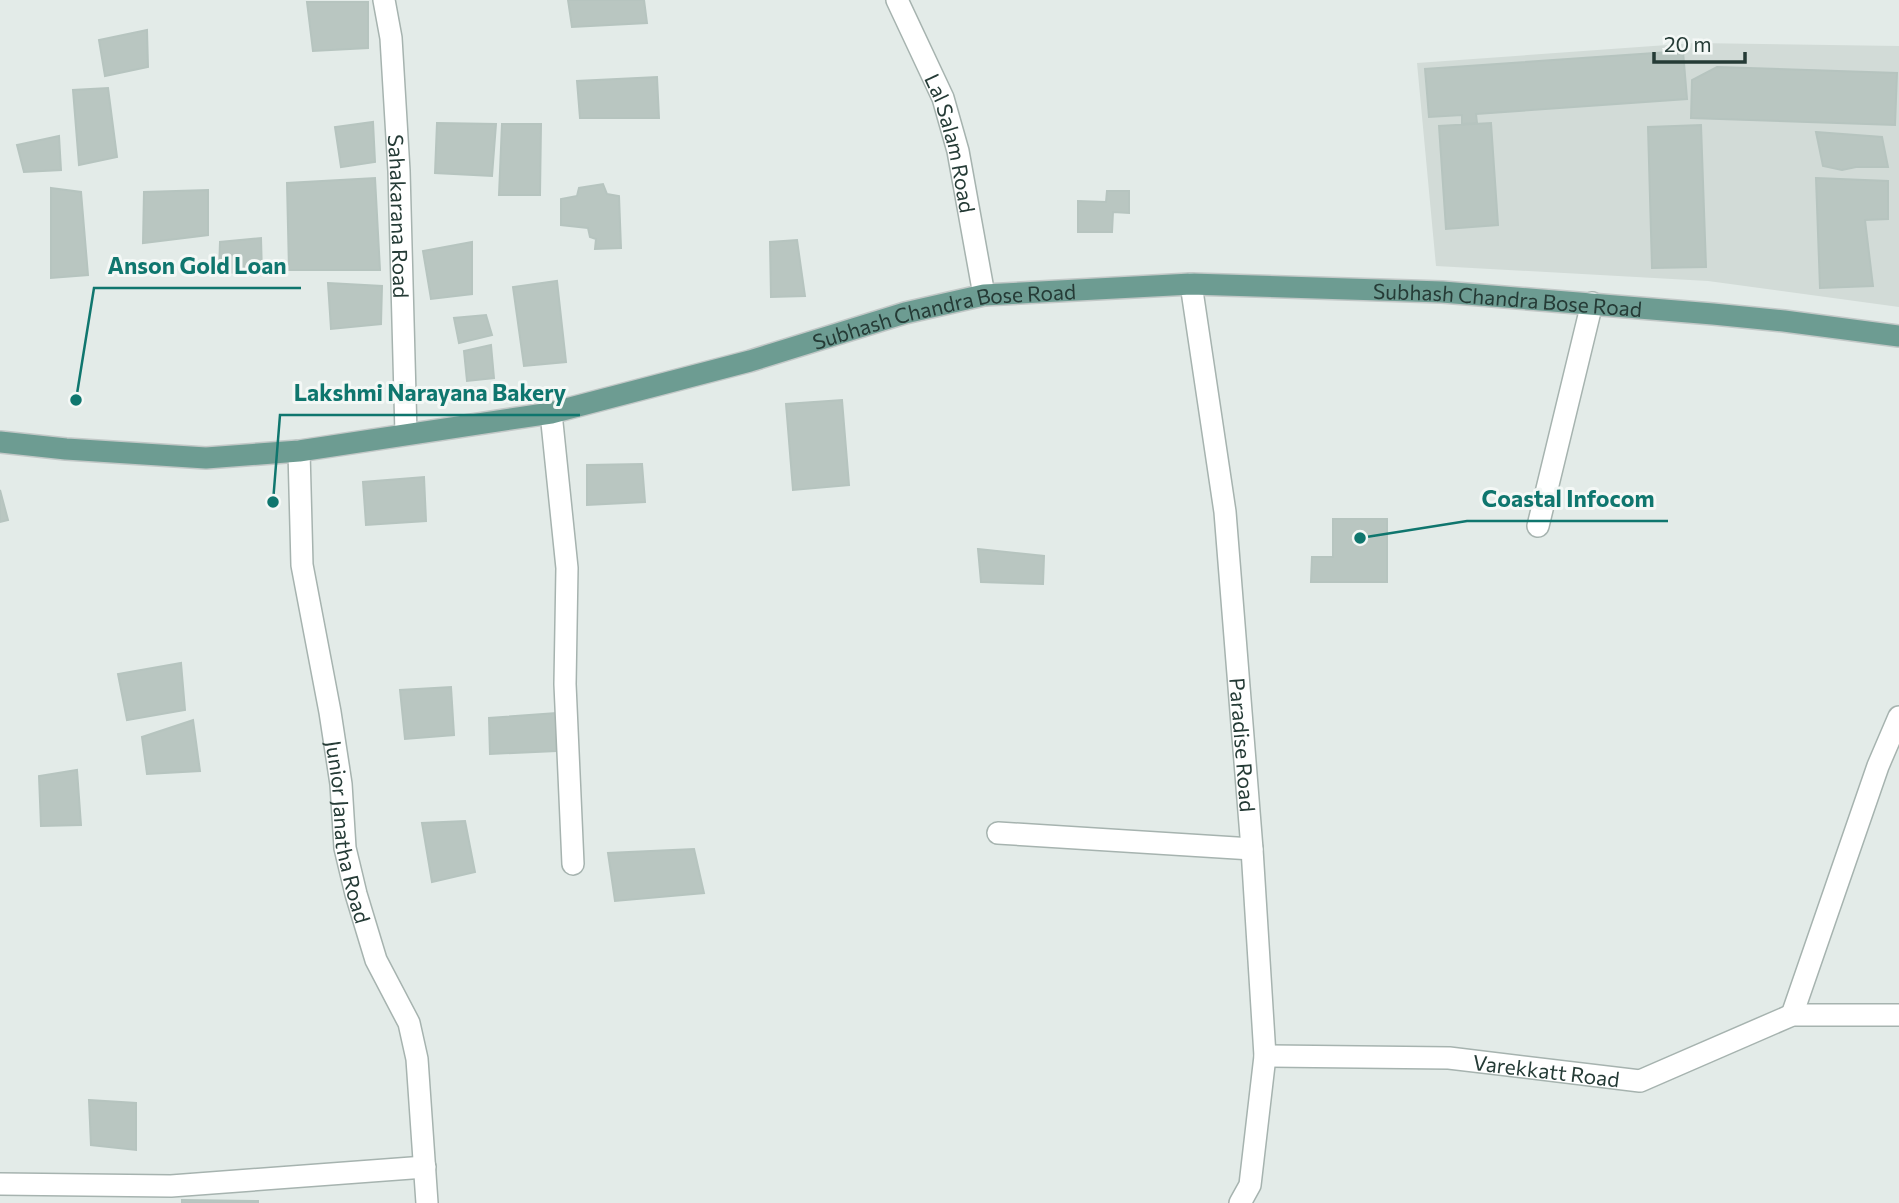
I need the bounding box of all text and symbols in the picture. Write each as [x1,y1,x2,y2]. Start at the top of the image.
scale bar [1654,21,1745,65]
text: 20 m [1664,31,1712,56]
street label: Lal Salam Road [921,69,981,215]
street label: Sahakarana Road [384,133,415,298]
callout: Anson Gold Loan [94,244,301,288]
text: Anson Gold Loan [107,251,287,279]
street label: Subhash Chandra Bose Road [1373,277,1643,321]
street label: Subhash Chandra Bose Road [809,278,1077,353]
callout: Lakshmi Narayana Bakery [280,371,580,415]
text: Lakshmi Narayana Bakery [294,378,567,406]
callout: Coastal Infocom [1467,477,1668,521]
text: Coastal Infocom [1482,484,1654,512]
street label: Paradise Road [1226,677,1261,813]
street label: Junior Janatha Road [322,738,377,926]
street label: Varekkatt Road [1472,1048,1621,1091]

